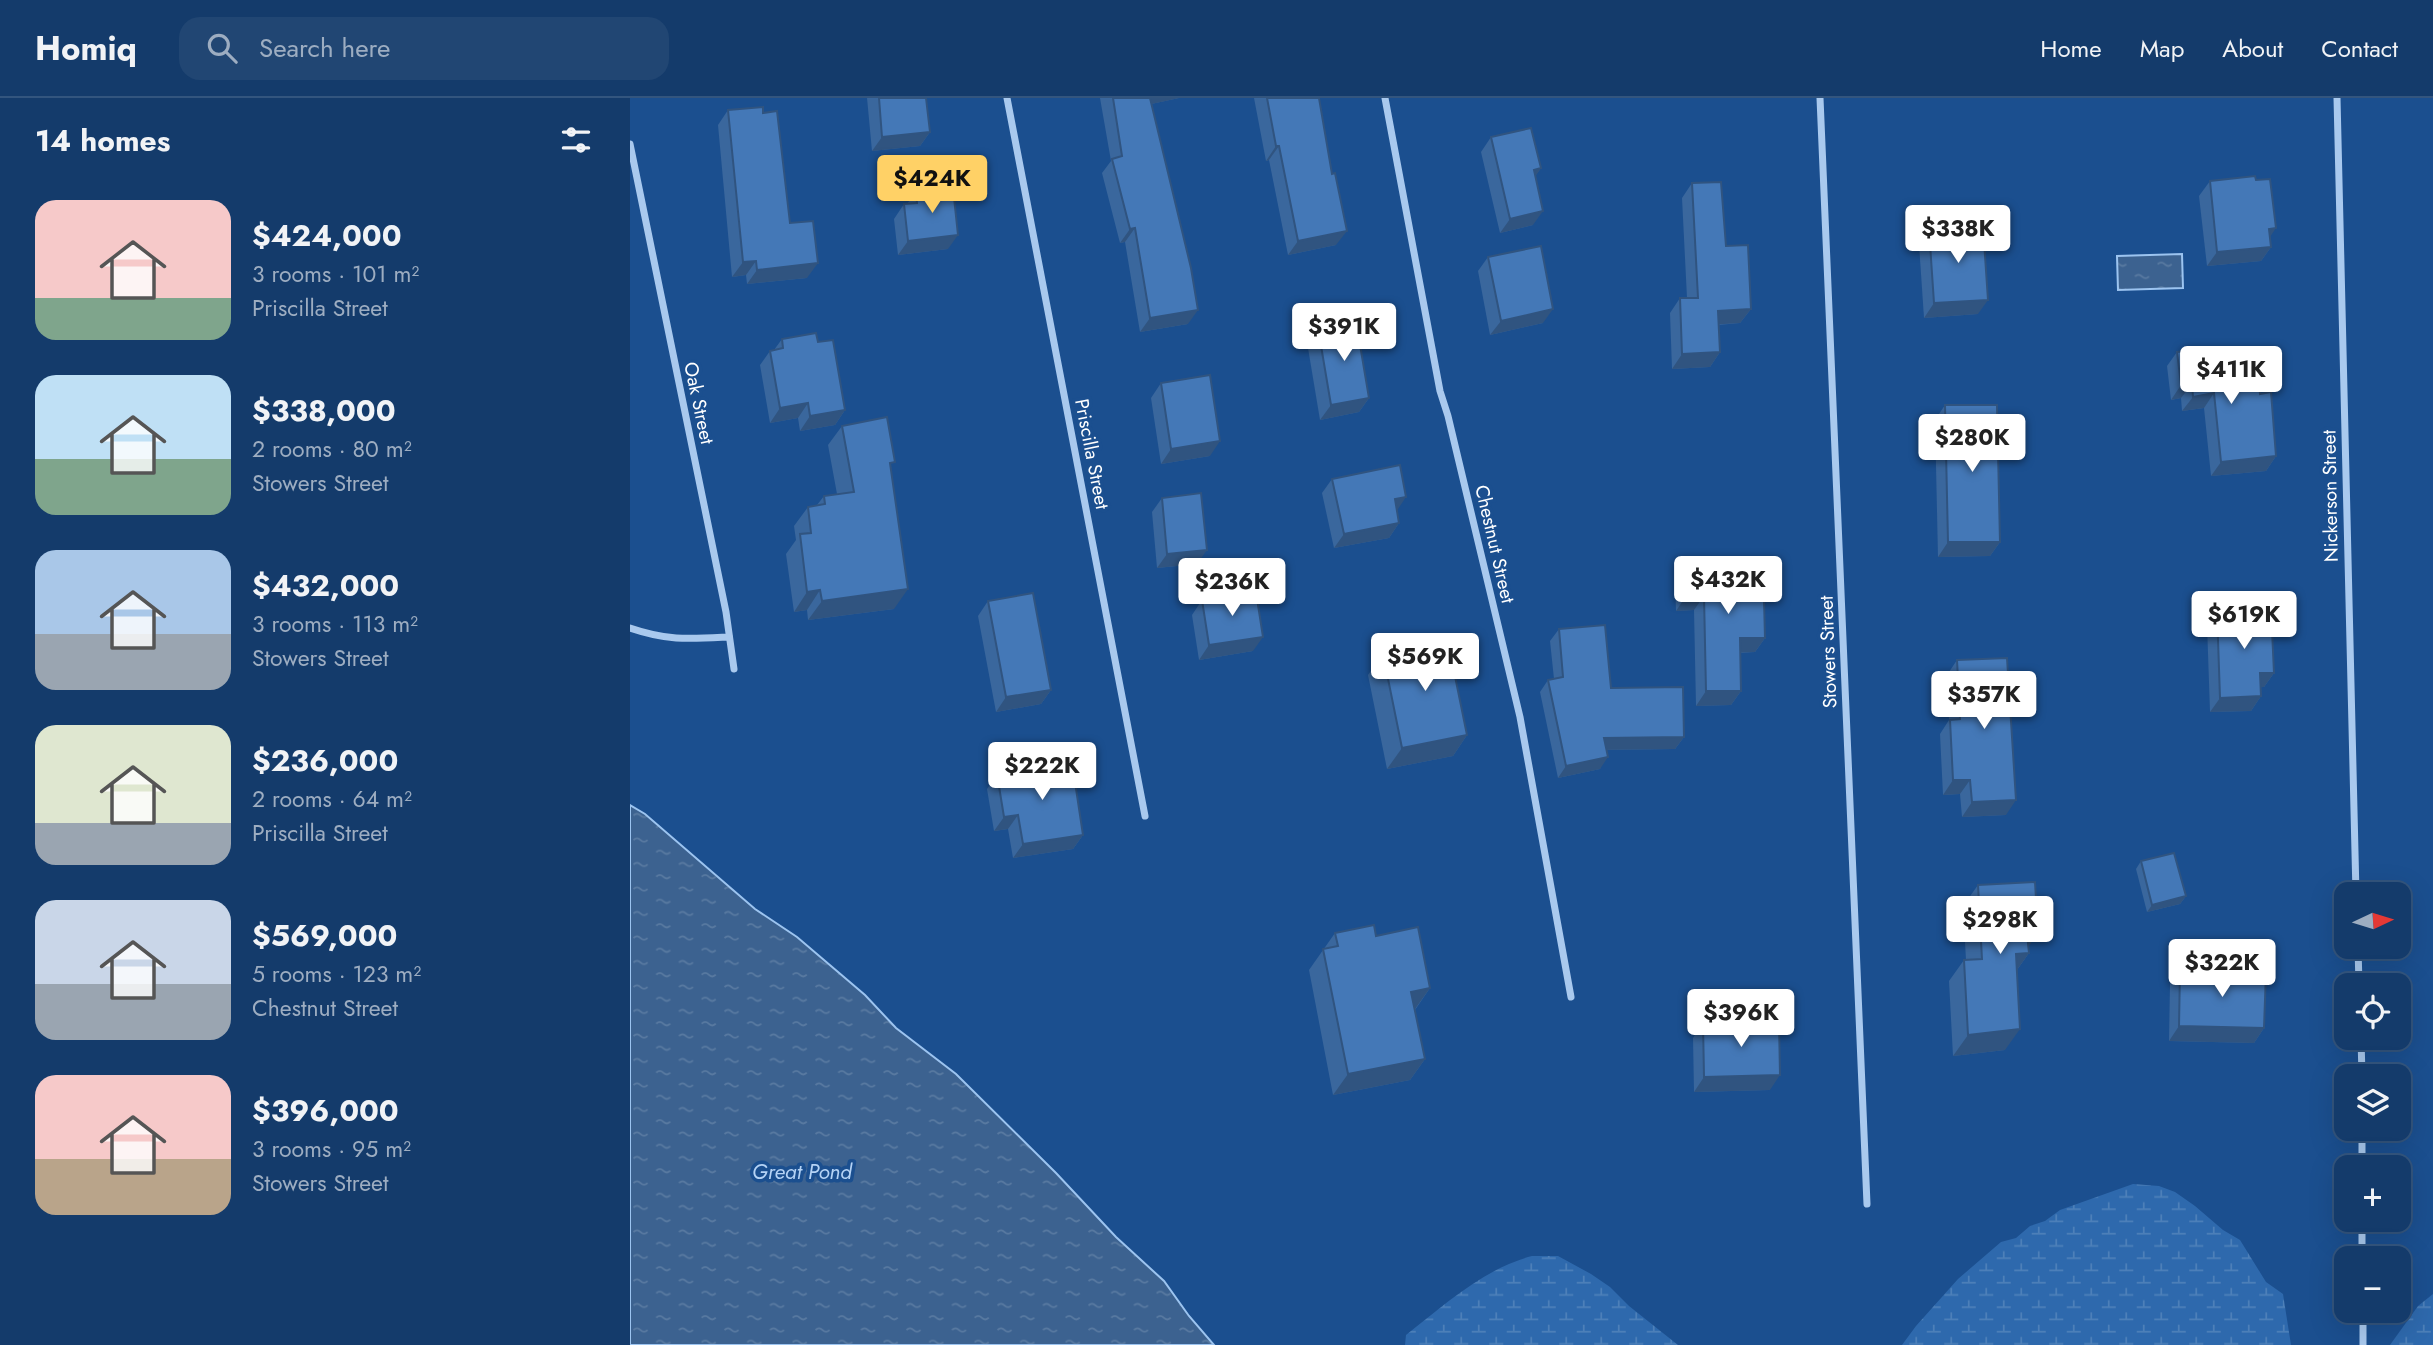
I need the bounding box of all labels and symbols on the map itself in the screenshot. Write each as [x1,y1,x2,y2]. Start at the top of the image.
pin: $424K [883,156,981,215]
pin: $338K [1909,206,2007,265]
pin: $391K [1295,303,1393,363]
pin: $411K [2182,346,2280,406]
street label: Oak Street [677,359,721,447]
street label: Priscilla Street [1068,396,1116,512]
pin: $280K [1923,414,2021,474]
street label: Nickerson Street [2315,429,2345,562]
street label: Chestnut Street [1468,482,1522,606]
pin: $432K [1679,556,1777,616]
pin: $236K [1183,559,1281,618]
pin: $619K [2195,592,2293,651]
street label: Stowers Street [1813,595,1843,709]
pin: $569K [1376,634,1474,693]
pin: $357K [1935,672,2033,731]
pin: $222K [993,742,1091,802]
north arrow [2334,882,2412,959]
pin: $298K [1951,896,2049,956]
pin: $322K [2173,940,2271,999]
pin: $396K [1692,990,1790,1049]
water label: Great Pond [752,1157,853,1187]

